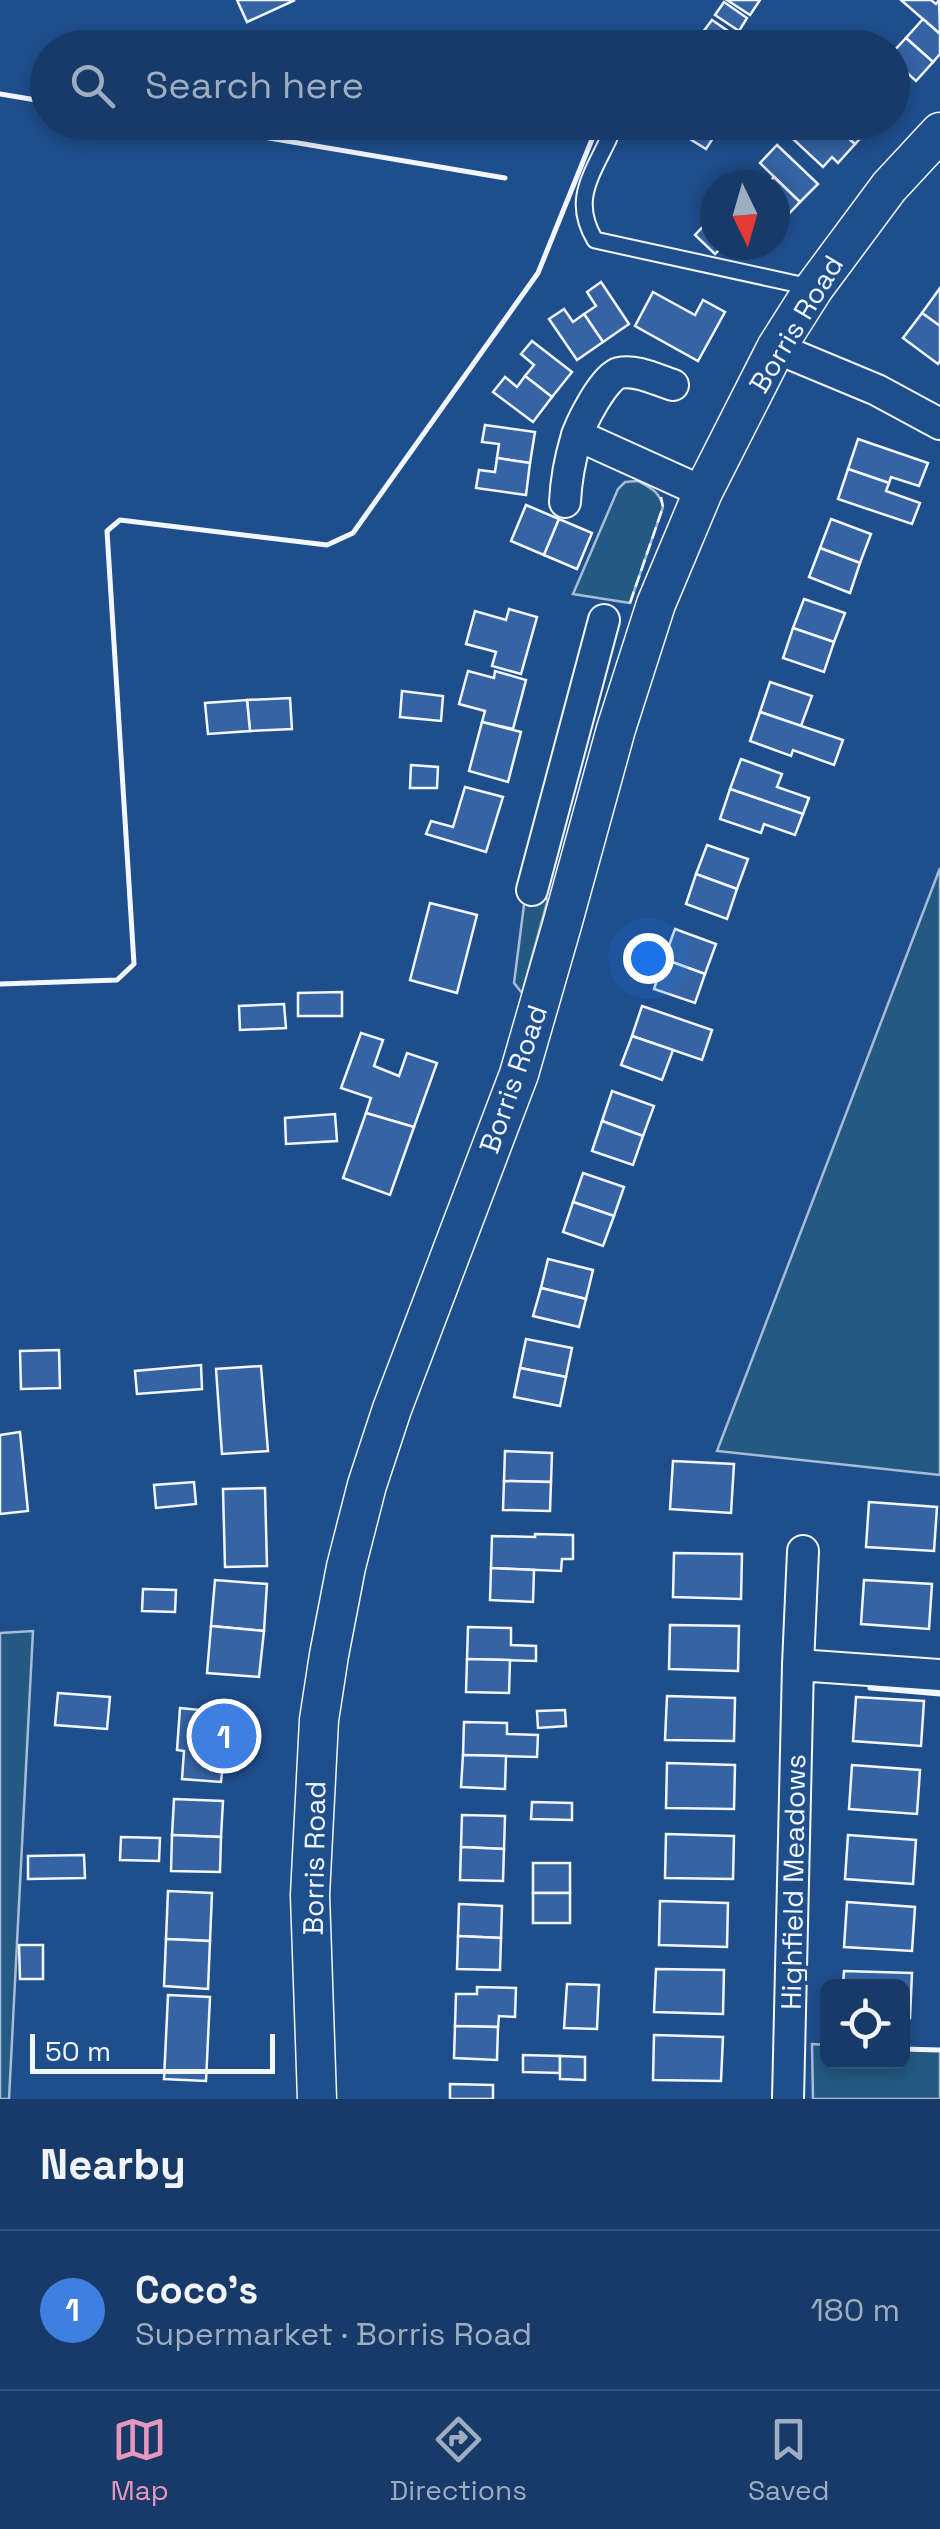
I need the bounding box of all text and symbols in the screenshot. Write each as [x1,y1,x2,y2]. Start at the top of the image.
search box [30,30,910,140]
icon: search [65,58,120,113]
text: Search here [145,61,364,109]
north arrow [700,170,790,260]
street label: Borris Road [741,249,851,399]
your location [623,933,674,984]
street label: Borris Road [471,1000,555,1158]
pin: 1 [192,1698,256,1774]
street label: Highfield Meadows [773,1754,813,2010]
street label: Borris Road [295,1780,333,1936]
map controls [820,1979,910,2069]
button: locate [820,1979,910,2069]
scale bar [30,2029,275,2074]
text: 50 m [45,2033,111,2069]
text: Nearby [40,2138,186,2191]
text: Coco's [135,2266,258,2314]
text: 1 [65,2290,80,2330]
text: 180 m [810,2290,900,2330]
text: Supermarket · Borris Road [135,2314,532,2354]
tab: Map [110,2412,169,2508]
tab: Directions [390,2412,527,2508]
tab: Saved [748,2412,830,2508]

